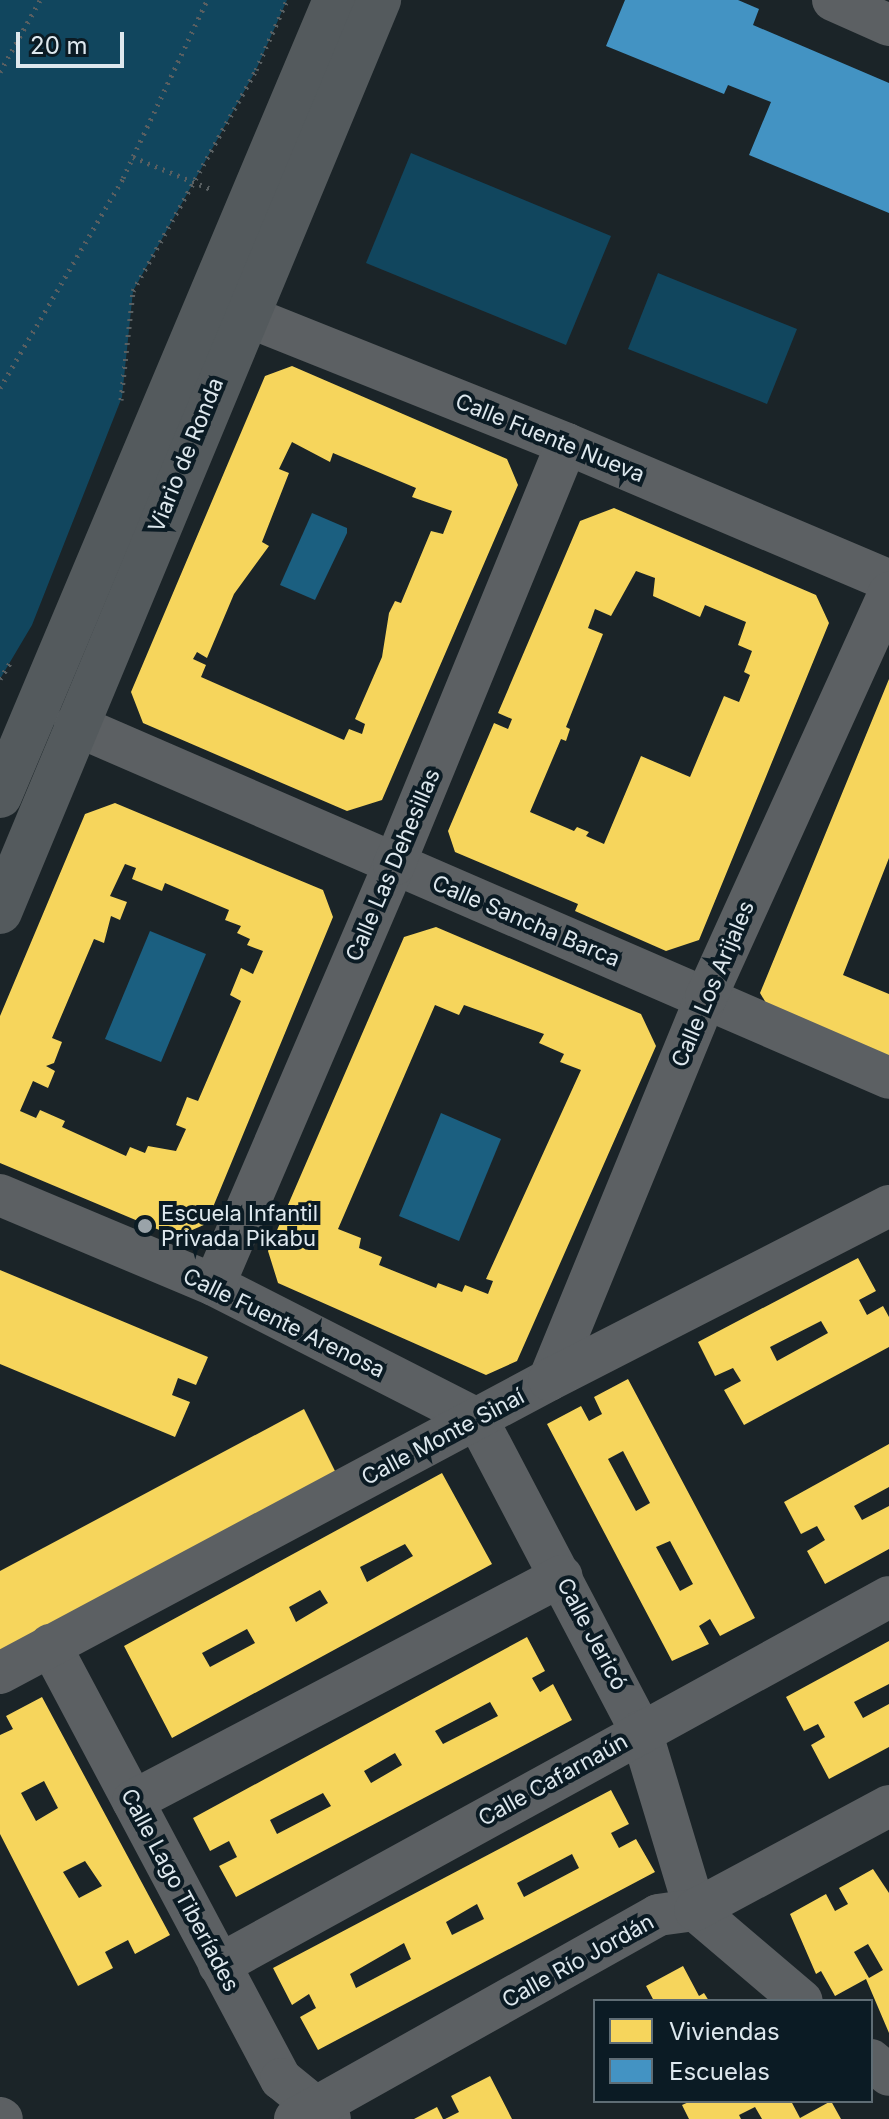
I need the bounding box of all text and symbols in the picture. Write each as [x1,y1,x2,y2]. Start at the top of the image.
scale bar [20,16,128,66]
text: 20 m [30,31,88,60]
street label: Viario de Ronda [143,374,229,536]
street label: Calle Fuente Nueva [452,388,648,488]
street label: Calle Las Dehesillas [340,765,446,965]
street label: Calle Sancha Barca [428,869,624,973]
street label: Calle Los Arijales [666,897,760,1071]
place label: Escuela Infantil Privada Pikabu [161,1200,318,1252]
marker: Escuela Infantil Privada Pikabu [136,1217,154,1235]
street label: Calle Fuente Arenosa [179,1263,389,1383]
street label: Calle Monte Sinaí [357,1383,529,1491]
street label: Calle Jericó [551,1573,633,1695]
street label: Calle Cafarnaún [474,1728,632,1832]
street label: Calle Lago Tiberíades [115,1784,245,1996]
street label: Calle Río Jordán [497,1908,659,2014]
legend [593,1999,873,2103]
text: Viviendas [669,2017,780,2046]
text: Escuelas [669,2057,770,2086]

